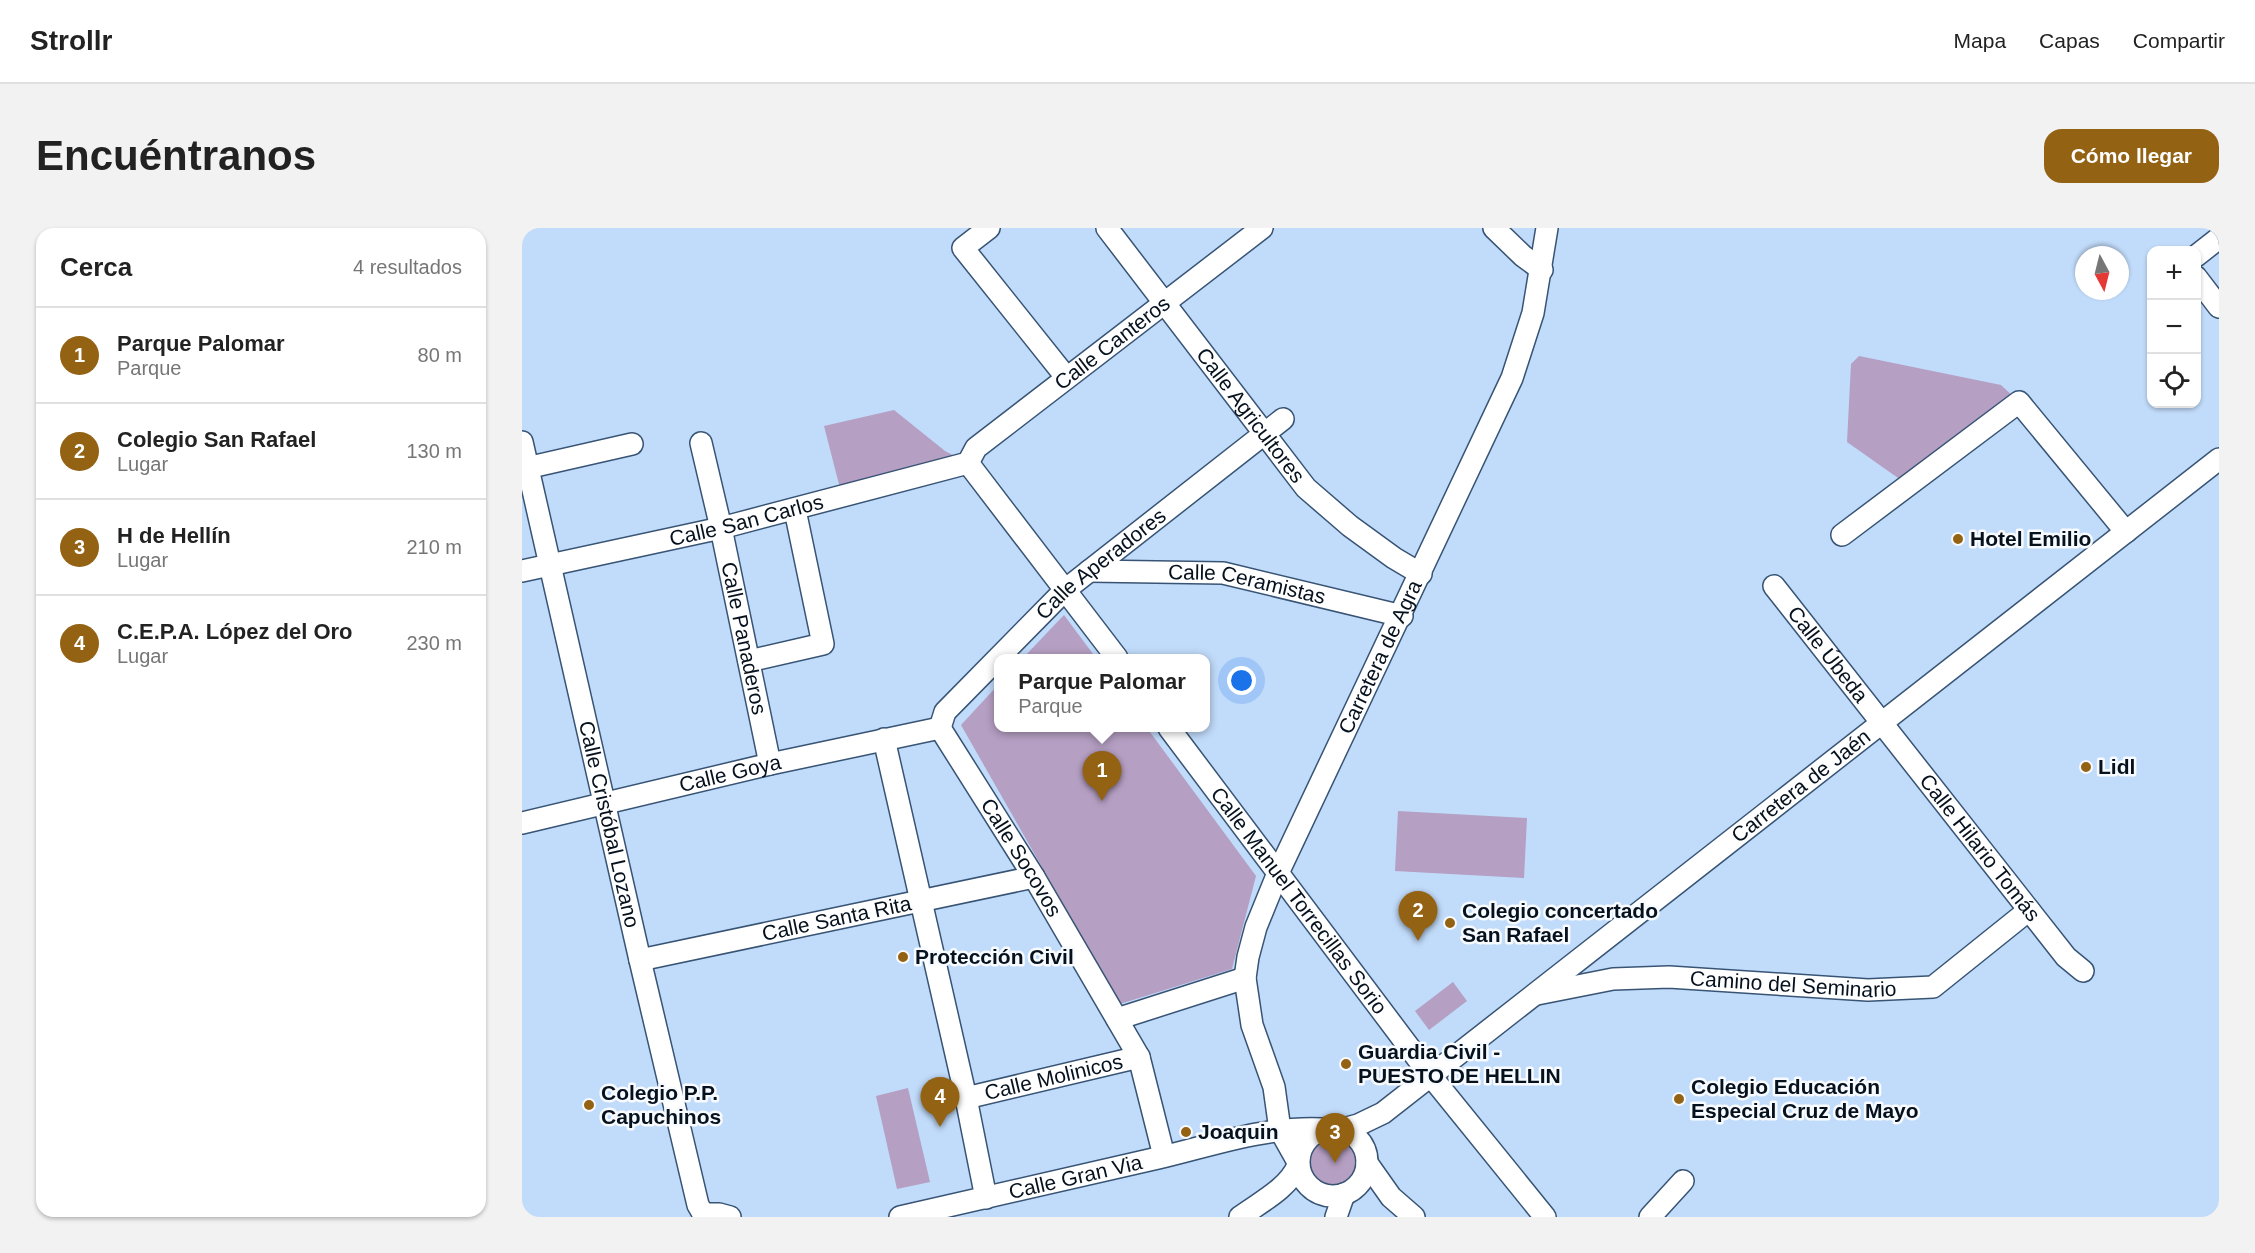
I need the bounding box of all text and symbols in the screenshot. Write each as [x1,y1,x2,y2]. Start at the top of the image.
text: Strollr [30,25,112,56]
text: Mapa [1954,29,2006,52]
text: Capas [2039,29,2100,52]
text: Compartir [2133,29,2225,52]
button: Cómo llegar [2044,129,2219,183]
text: Encuéntranos [36,132,316,179]
north arrow [2075,246,2129,300]
map controls [2147,246,2201,408]
button: + [2147,246,2201,300]
text: Cerca [60,252,132,282]
text: 4 resultados [353,256,462,278]
street label: Calle Canteros [1050,291,1174,394]
button: − [2147,300,2201,354]
text: Parque Palomar [117,331,285,356]
street label: Calle Agricultores [1192,343,1310,487]
text: 1 [74,344,85,366]
text: 80 m [418,344,462,366]
button: locate [2147,354,2201,408]
text: Parque [117,357,182,379]
text: Colegio San Rafael [117,427,316,452]
text: 2 [74,440,85,462]
text: 130 m [406,440,462,462]
text: Lugar [117,453,168,475]
street label: Calle San Carlos [667,490,826,550]
street label: Calle Aperadores [1031,504,1170,624]
text: H de Hellín [117,523,231,548]
place label: Hotel Emilio [1970,527,2091,550]
marker: Hotel Emilio [1951,532,1965,546]
text: 3 [74,536,85,558]
text: 210 m [406,536,462,558]
text: Lugar [117,549,168,571]
street label: Calle Panaderos [717,560,771,717]
street label: Calle Ceramistas [1168,560,1328,608]
street label: Carretera de Agra [1334,576,1426,737]
street label: Calle Úbeda [1783,602,1873,707]
text: C.E.P.A. López del Oro [117,619,353,644]
text: 4 [74,632,85,654]
text: 230 m [406,632,462,654]
text: Lugar [117,645,168,667]
popup [994,654,1210,732]
your location [1227,666,1256,695]
text: Parque Palomar [1018,669,1186,694]
text: Parque [1018,695,1083,717]
street label: Calle Cristóbal Lozano [575,718,644,930]
street label: Carretera de Jaén [1727,724,1875,847]
street label: Calle Goya [677,750,783,796]
pin: 1 [1082,752,1122,801]
place label: Lidl [2098,755,2135,778]
marker: Lidl [2079,760,2093,774]
street label: Calle Hilario Tomás [1915,769,2045,925]
street label: Calle Manuel Torrecillas Sorio [1207,782,1392,1018]
street label: Calle Socovos [976,794,1067,921]
street label: Calle Santa Rita [760,891,914,945]
pin: 2 [1398,892,1438,941]
place label: Colegio concertado San Rafael [1462,899,1658,946]
marker: Colegio concertado San Rafael [1443,916,1457,930]
place label: Protección Civil [915,945,1074,968]
marker: Protección Civil [896,950,910,964]
street label: Camino del Seminario [1689,966,1897,1001]
place label: Guardia Civil - PUESTO DE HELLIN [1358,1040,1561,1087]
street label: Calle Molinicos [982,1049,1125,1104]
marker: Guardia Civil - PUESTO DE HELLIN [1339,1057,1353,1071]
place label: Colegio Educación Especial Cruz de Mayo [1691,1075,1919,1122]
pin: 4 [920,1078,960,1127]
place label: Colegio P.P. Capuchinos [601,1081,721,1128]
marker: Colegio Educación Especial Cruz de Mayo [1672,1092,1686,1106]
marker: Colegio P.P. Capuchinos [582,1098,596,1112]
pin: 3 [1316,1114,1354,1163]
place label: Joaquin [1198,1120,1279,1143]
marker: Joaquin [1179,1125,1193,1139]
street label: Calle Gran Via [1006,1150,1145,1203]

